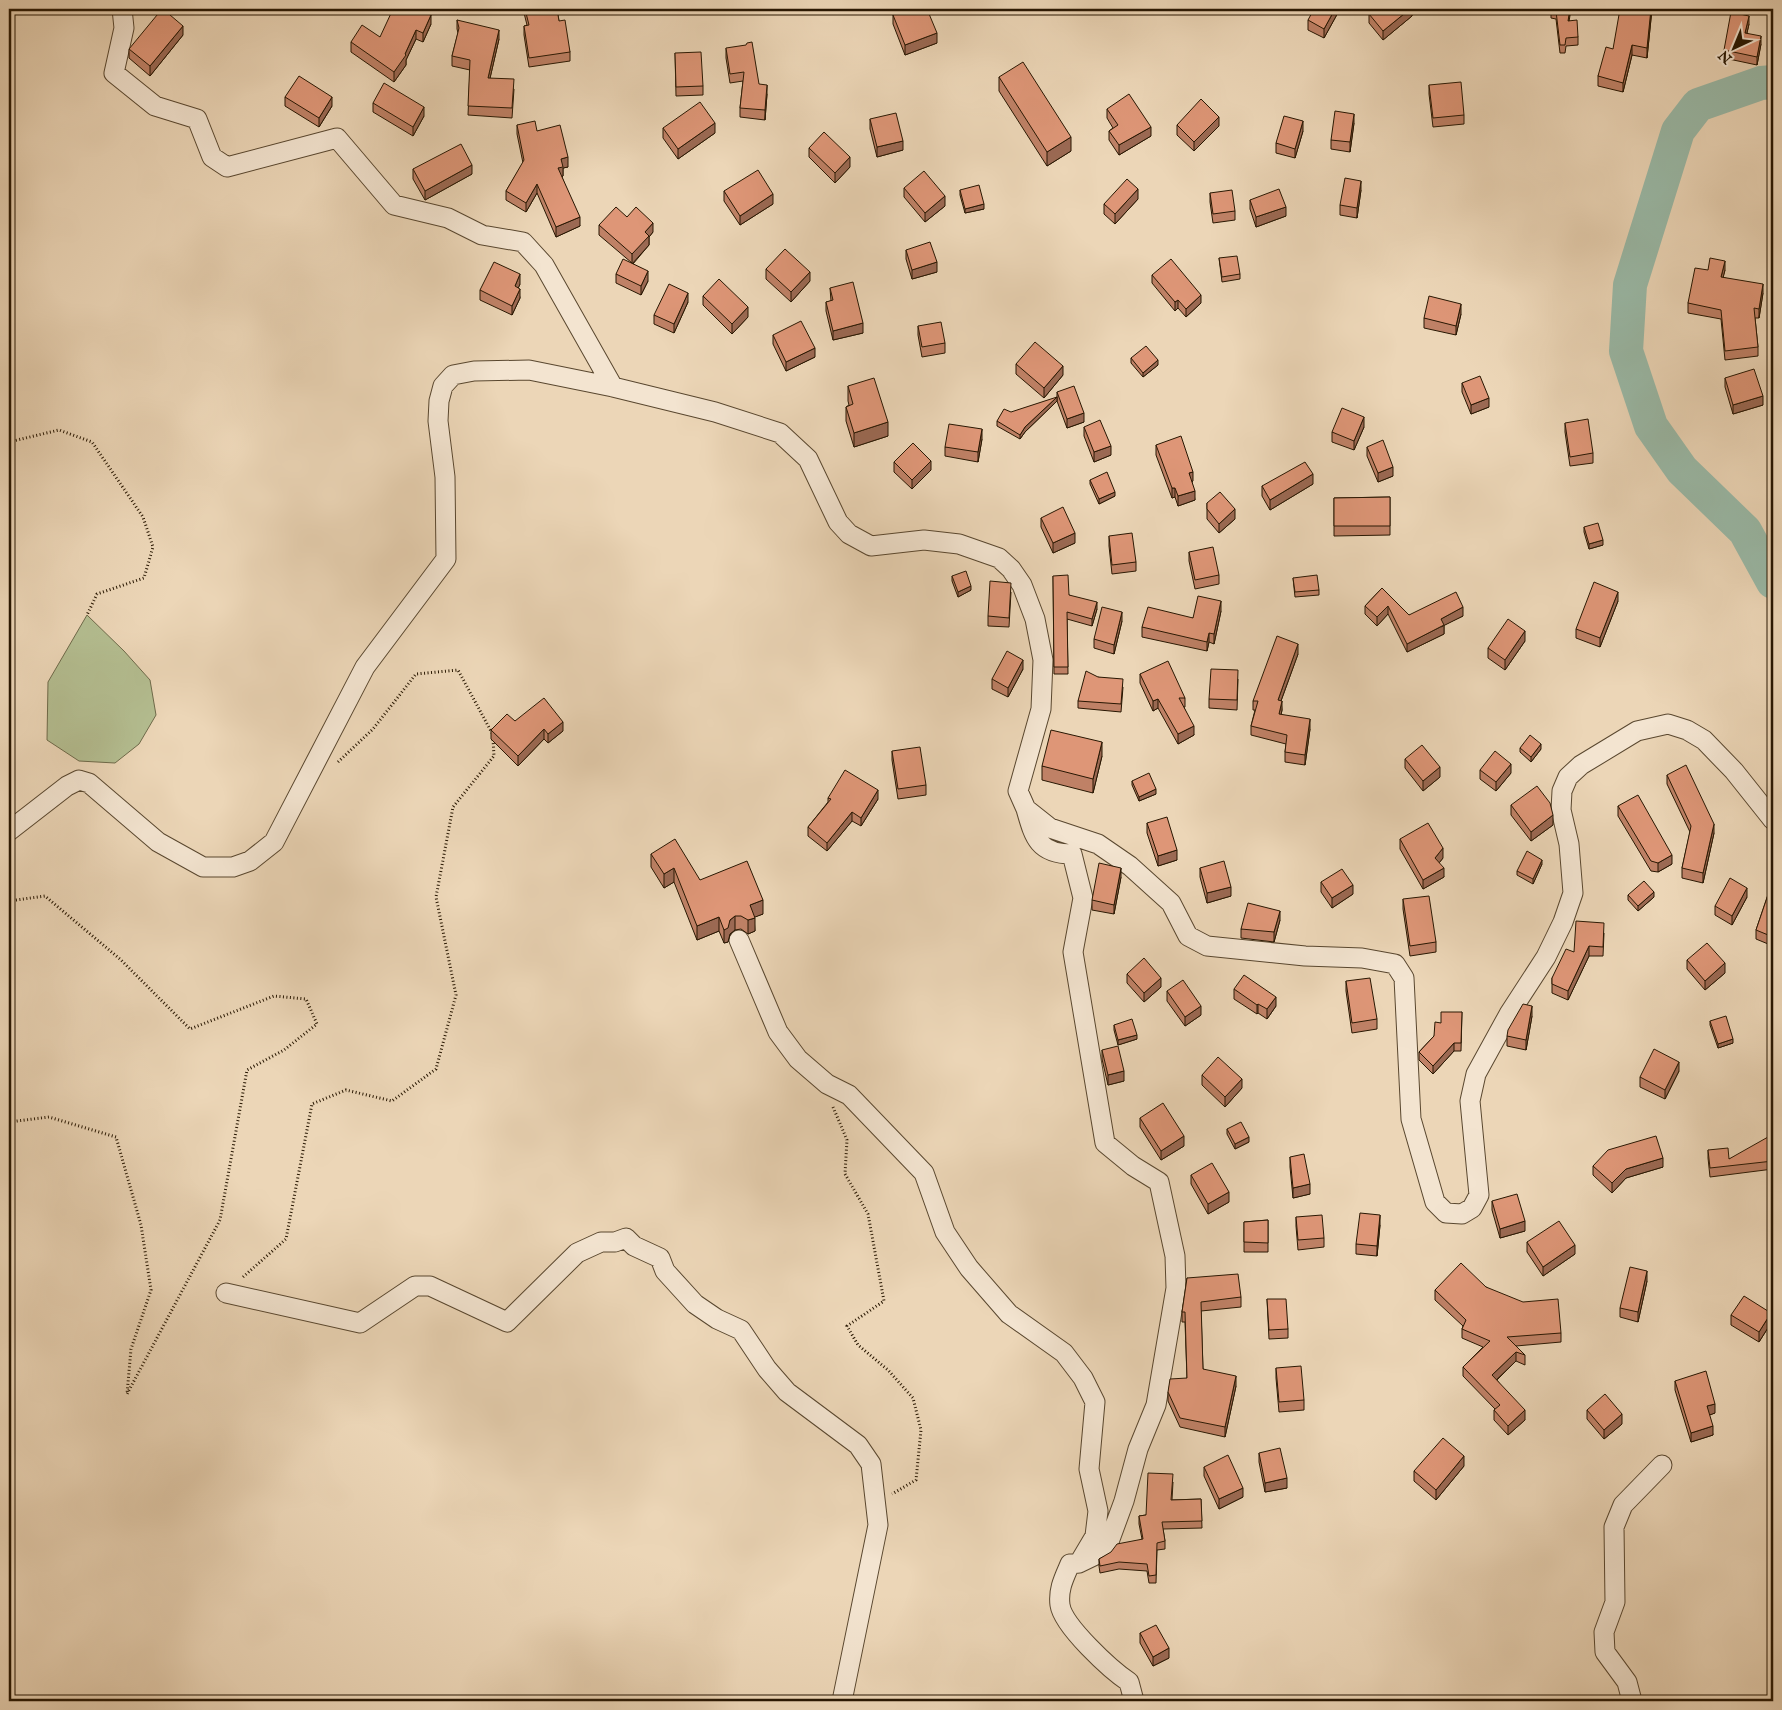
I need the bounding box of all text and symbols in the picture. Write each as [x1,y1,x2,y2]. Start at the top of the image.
north arrow [1710,22,1760,72]
text: N [1715,46,1737,68]

